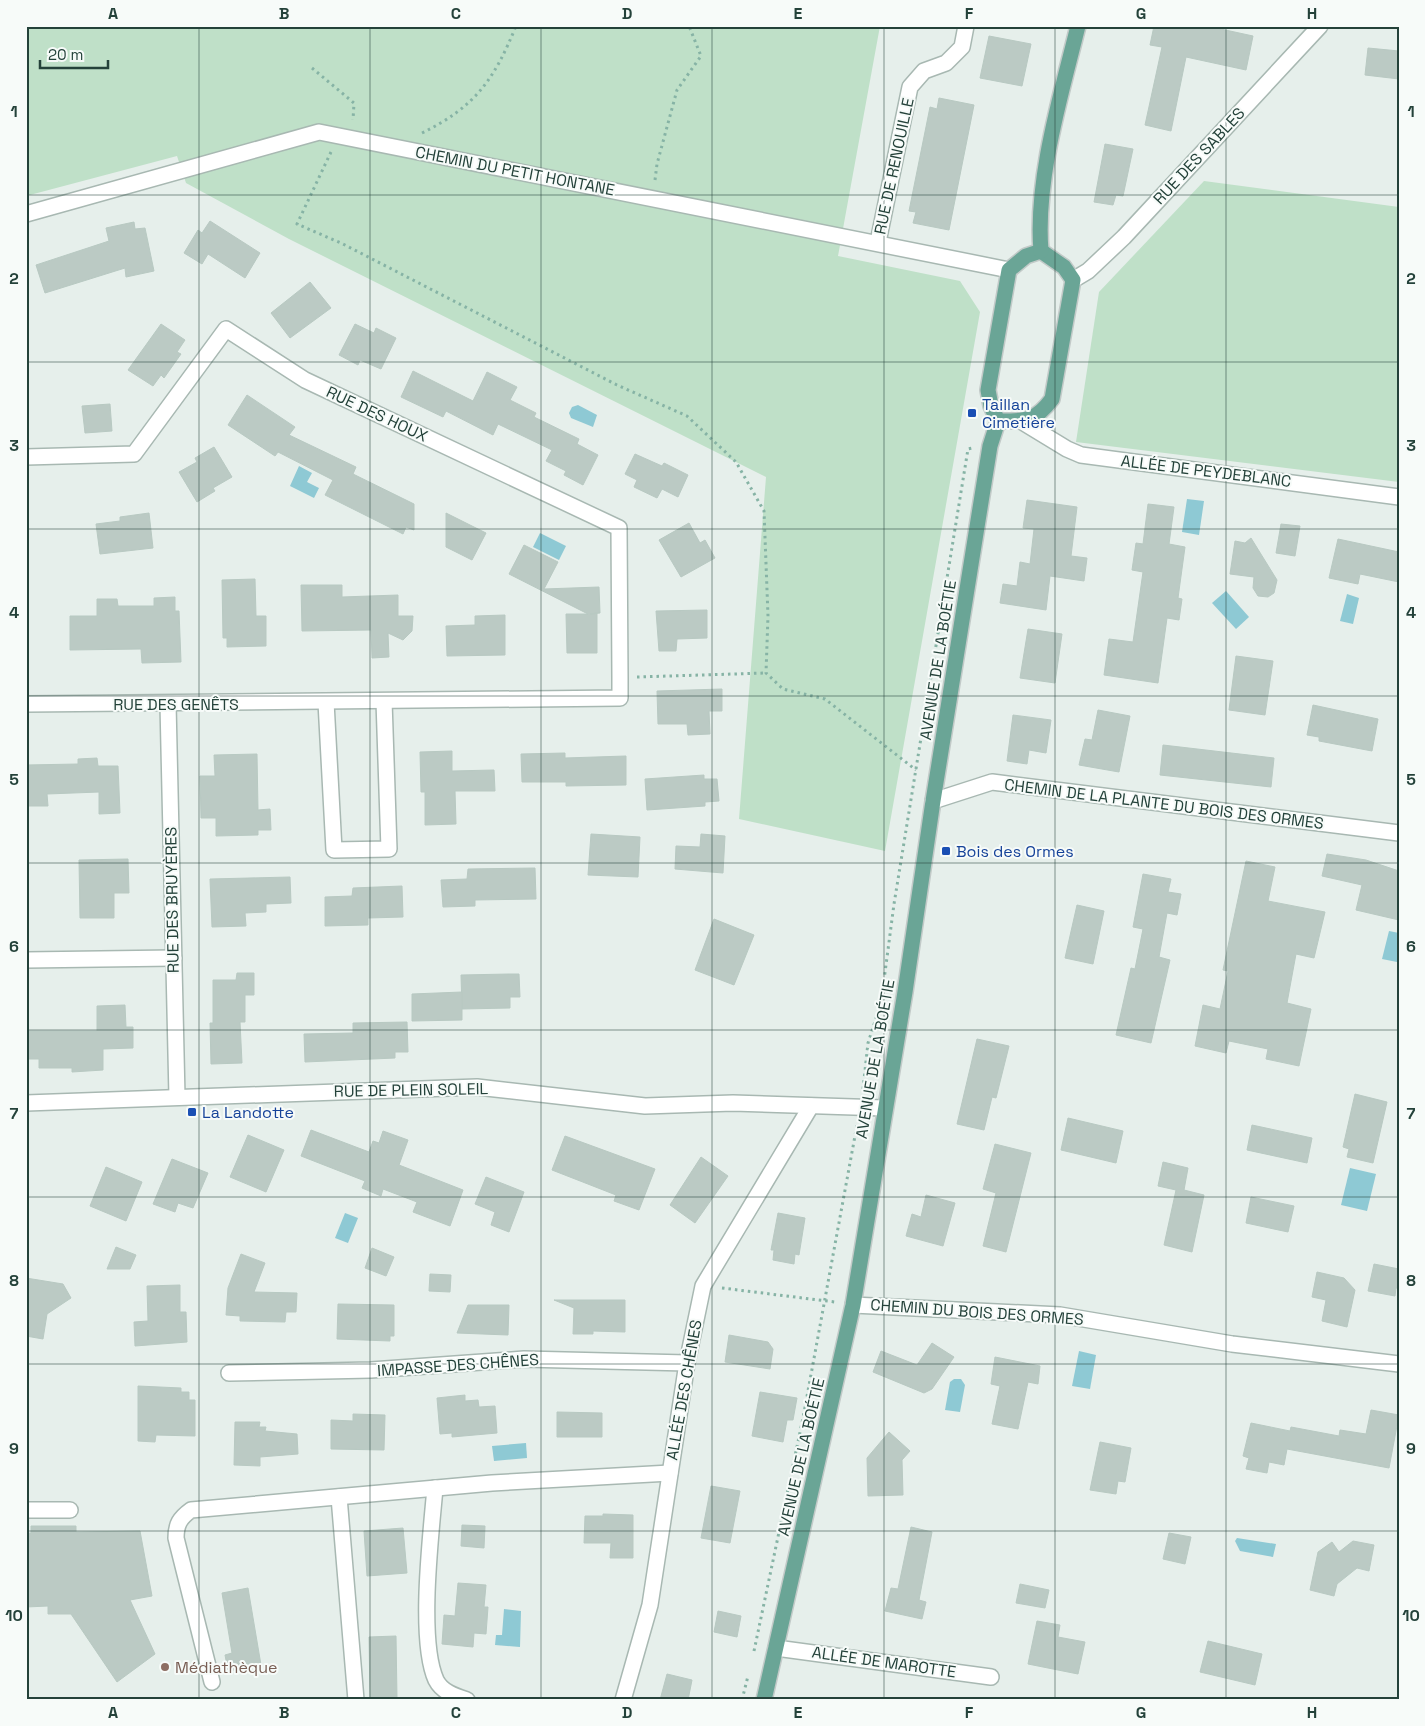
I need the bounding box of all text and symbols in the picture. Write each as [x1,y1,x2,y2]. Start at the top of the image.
text: A [108,3,118,24]
text: B [279,3,289,24]
text: C [451,3,461,24]
text: D [622,3,632,24]
text: E [794,3,803,24]
text: F [965,3,974,24]
text: G [1136,3,1146,24]
text: H [1307,3,1317,24]
scale bar [40,38,108,70]
text: 20 m [48,45,83,64]
street label: RUE DE RENOUILLE [869,96,919,236]
text: 1 [10,101,18,122]
text: 1 [1407,101,1415,122]
street label: RUE DES SABLES [1149,103,1250,209]
street label: CHEMIN DU PETIT HONTANE [414,141,616,201]
text: 2 [9,268,19,289]
text: 2 [1406,268,1416,289]
street label: RUE DES HOUX [323,381,431,447]
place label: Taillan Cimetière [982,394,1055,433]
marker: Taillan Cimetière [966,407,978,419]
text: 3 [9,435,19,456]
text: 3 [1406,435,1416,456]
street label: ALLÉE DE PEYDEBLANC [1120,450,1292,492]
street label: AVENUE DE LA BOÉTIE [915,579,961,741]
text: 4 [9,602,19,623]
text: 4 [1406,602,1416,623]
street label: RUE DES GENÊTS [113,694,239,715]
text: 5 [9,769,19,790]
text: 5 [1406,769,1416,790]
street label: CHEMIN DE LA PLANTE DU BOIS DES ORMES [1003,774,1325,834]
street label: RUE DES BRUYÈRES [160,826,184,973]
place label: Bois des Ormes [956,841,1074,862]
marker: Bois des Ormes [940,845,952,857]
text: 6 [9,936,19,957]
text: 6 [1406,936,1416,957]
street label: AVENUE DE LA BOÉTIE [851,978,899,1140]
street label: RUE DE PLEIN SOLEIL [334,1078,489,1102]
place label: La Landotte [202,1102,294,1123]
text: 7 [10,1103,19,1124]
text: 7 [1407,1103,1416,1124]
marker: La Landotte [186,1106,198,1118]
text: 8 [9,1270,19,1291]
text: 8 [1406,1270,1416,1291]
street label: CHEMIN DU BOIS DES ORMES [870,1294,1085,1330]
street label: ALLÉE DES CHÊNES [661,1318,707,1462]
street label: IMPASSE DES CHÊNES [376,1349,540,1381]
street label: AVENUE DE LA BOÉTIE [773,1376,829,1538]
text: 9 [9,1438,19,1459]
text: 9 [1406,1438,1416,1459]
text: 10 [5,1605,23,1626]
text: 10 [1402,1605,1420,1626]
street label: ALLÉE DE MAROTTE [811,1641,957,1683]
place label: Médiathèque [175,1657,277,1678]
marker: Médiathèque [159,1661,171,1673]
text: A [108,1702,118,1723]
text: B [279,1702,289,1723]
text: C [451,1702,461,1723]
text: D [622,1702,632,1723]
text: E [794,1702,803,1723]
text: F [965,1702,974,1723]
text: G [1136,1702,1146,1723]
text: H [1307,1702,1317,1723]

